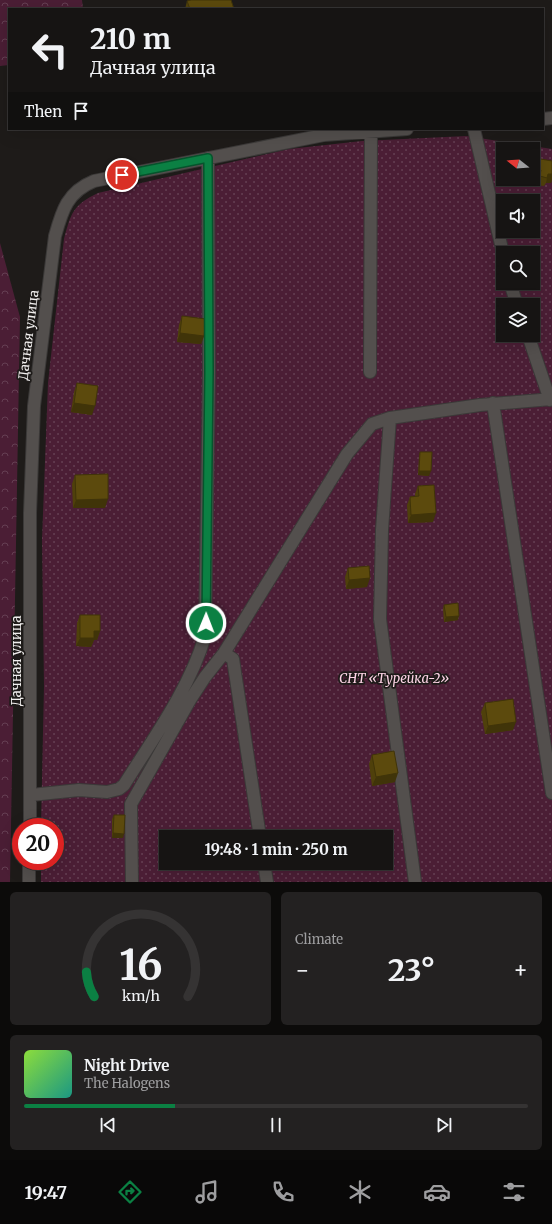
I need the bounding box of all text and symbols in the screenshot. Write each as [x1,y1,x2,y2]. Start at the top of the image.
text: 210 m [90,21,171,57]
icon: left [24,24,76,76]
text: Дачная улица [90,56,216,79]
icon: arrive [70,100,92,122]
text: Then [24,102,62,121]
north arrow [496,142,540,186]
map controls [496,142,540,342]
pin [105,158,139,192]
icon: arrive [111,164,133,186]
button: sound [496,194,540,238]
button: search [496,246,540,290]
street label: Дачная улица [15,289,42,381]
button: layers [496,298,540,342]
position arrow [185,602,227,644]
street label: Дачная улица [8,616,25,706]
park label: СНТ «Турейка-2» [339,670,449,687]
speed limit sign: 20 [12,818,64,870]
text: 19:48 · 1 min · 250 m [204,840,348,859]
text: Climate [295,931,343,948]
text: 16 [119,938,162,990]
text: 23° [388,951,435,989]
text: − [295,956,310,984]
text: + [513,956,528,984]
text: km/h [122,986,160,1004]
text: Night Drive [84,1056,169,1075]
text: The Halogens [84,1075,170,1092]
icon: previous [97,1114,119,1136]
icon: pause [265,1114,287,1136]
icon: next [433,1114,455,1136]
icon: directions [116,1178,144,1206]
icon: music [193,1178,221,1206]
icon: phone [269,1178,297,1206]
icon: climate [346,1178,374,1206]
icon: car [423,1178,451,1206]
icon: filters [500,1178,528,1206]
text: 19:47 [24,1181,67,1204]

